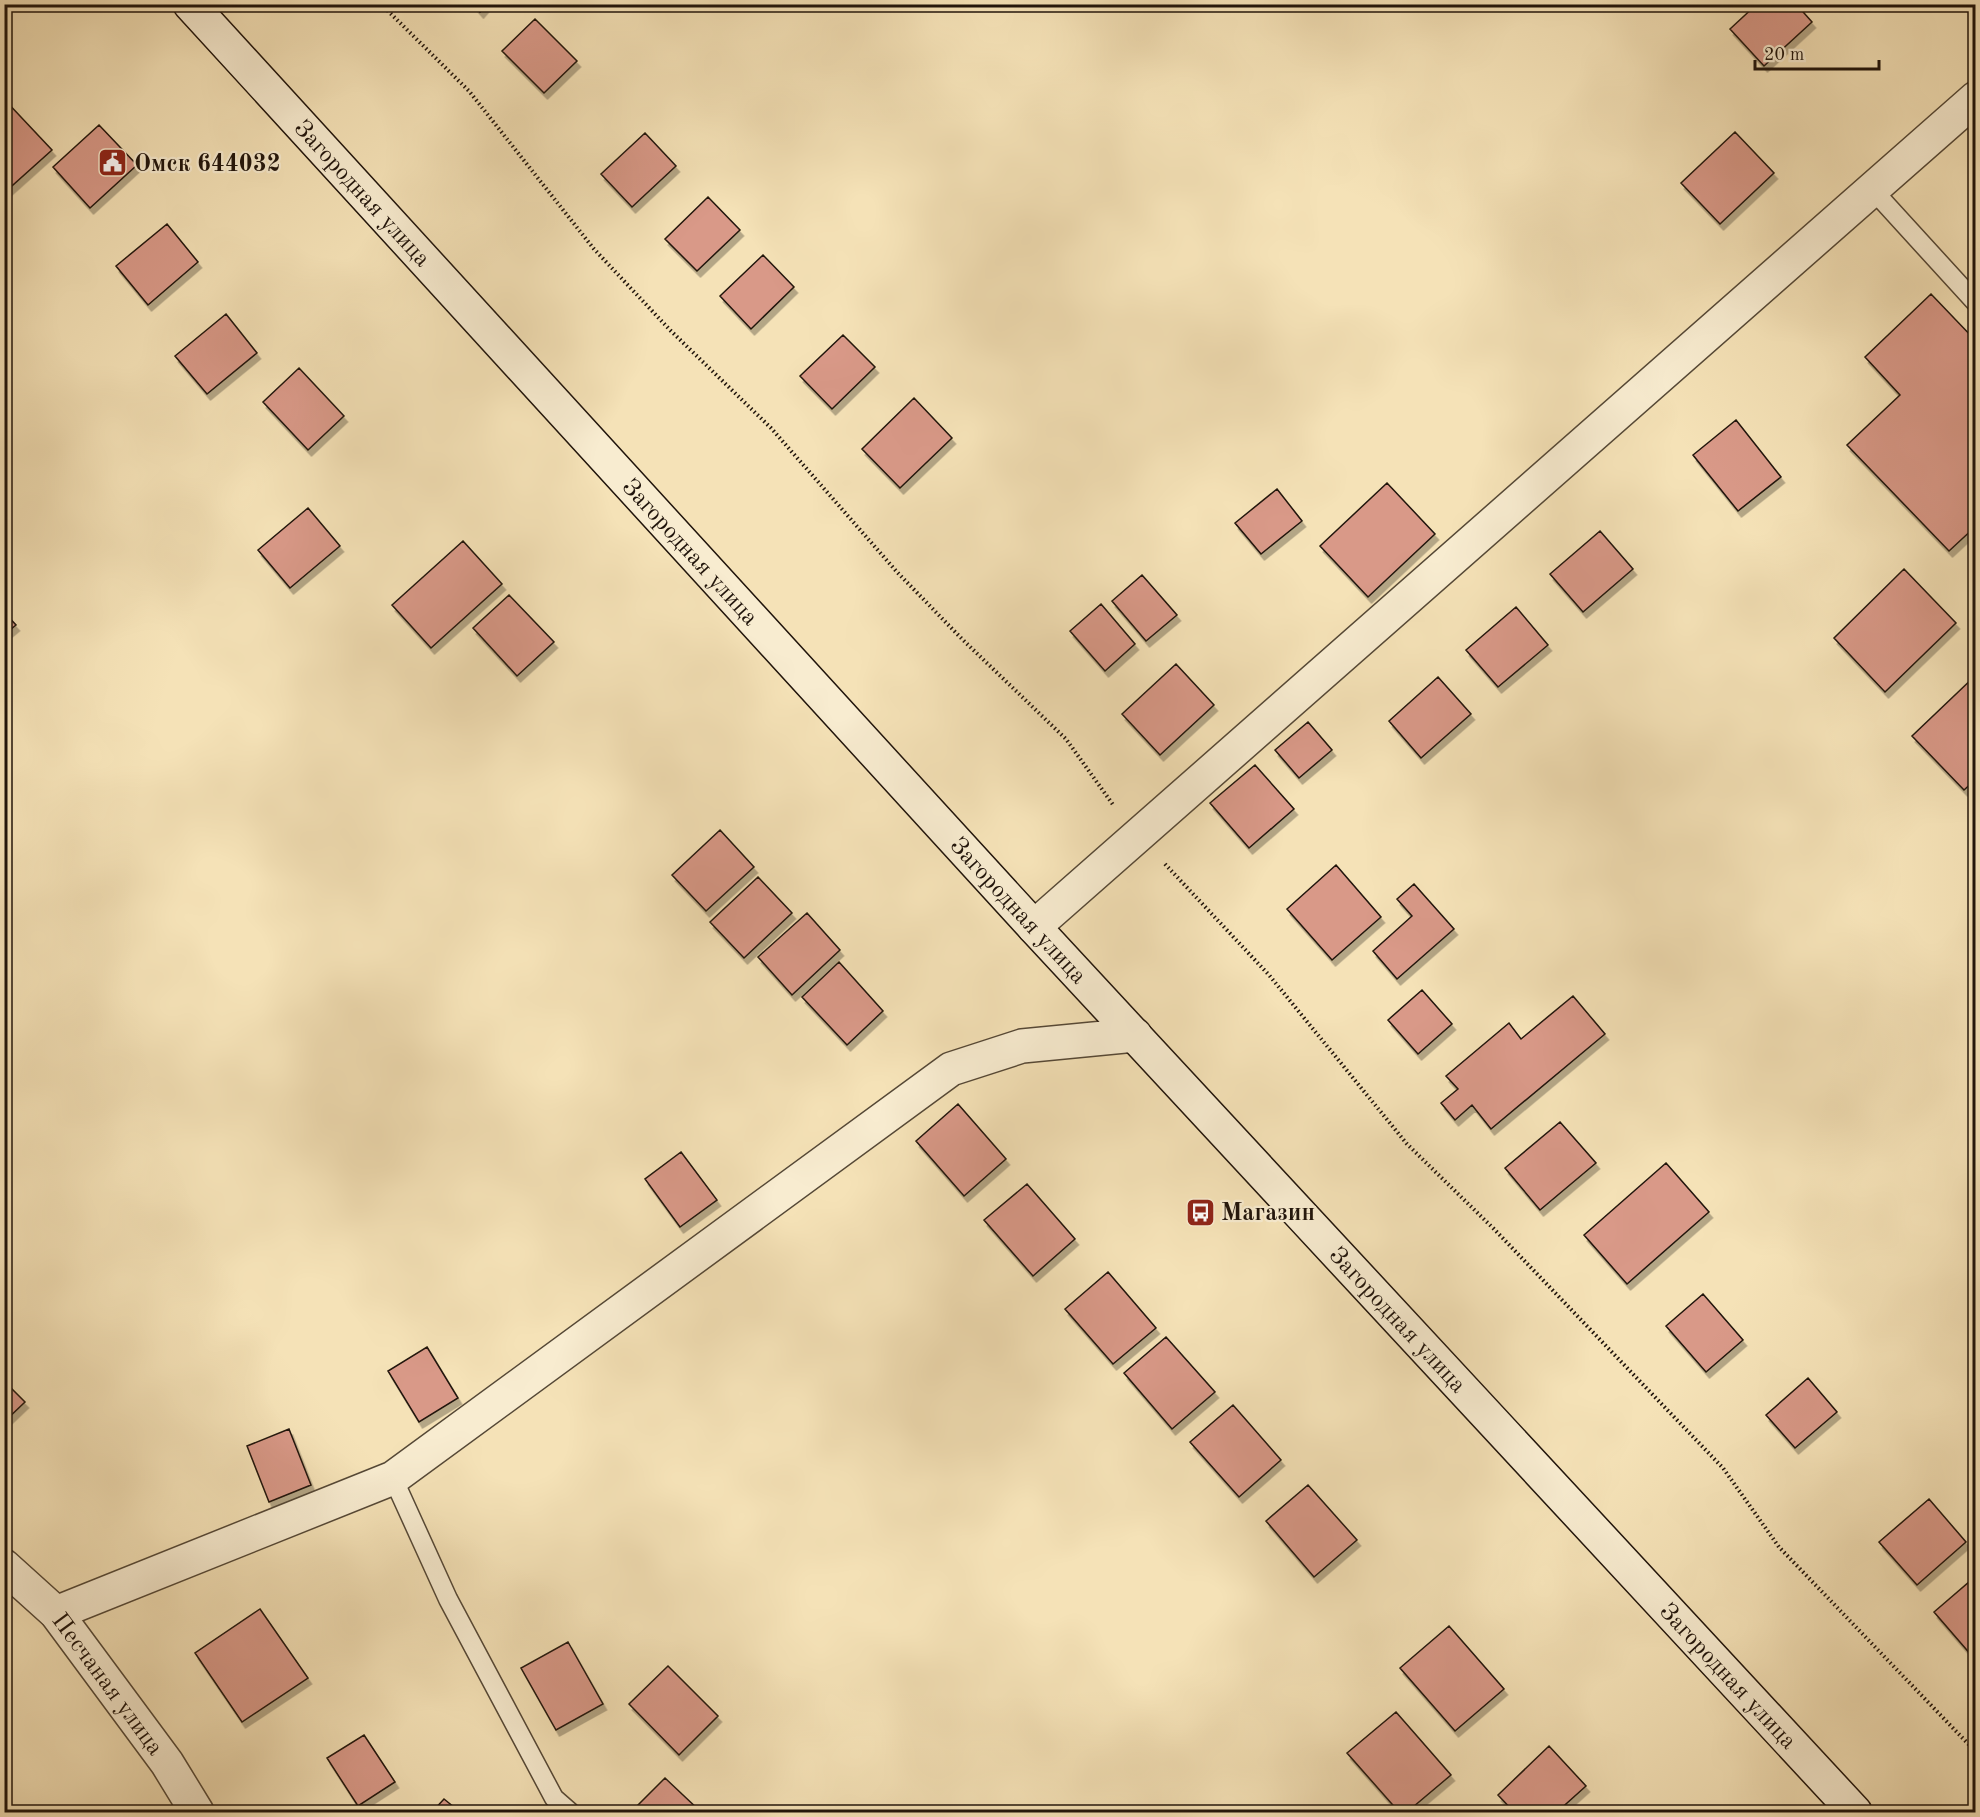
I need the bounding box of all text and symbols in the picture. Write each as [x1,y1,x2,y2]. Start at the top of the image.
scale bar [1755,33,1880,71]
text: 20 m [1764,46,1804,64]
street label: Загородная улица [289,116,434,272]
public building icon: Омск 644032 [97,147,129,179]
place label: Омск 644032 [134,153,281,177]
street label: Загородная улица [617,475,762,631]
street label: Загородная улица [945,834,1090,989]
bus stop icon: Магазин [1184,1196,1216,1228]
place label: Магазин [1221,1202,1315,1226]
street label: Загородная улица [1323,1243,1470,1398]
street label: Загородная улица [1654,1600,1800,1755]
street label: Песчаная улица [46,1609,167,1760]

